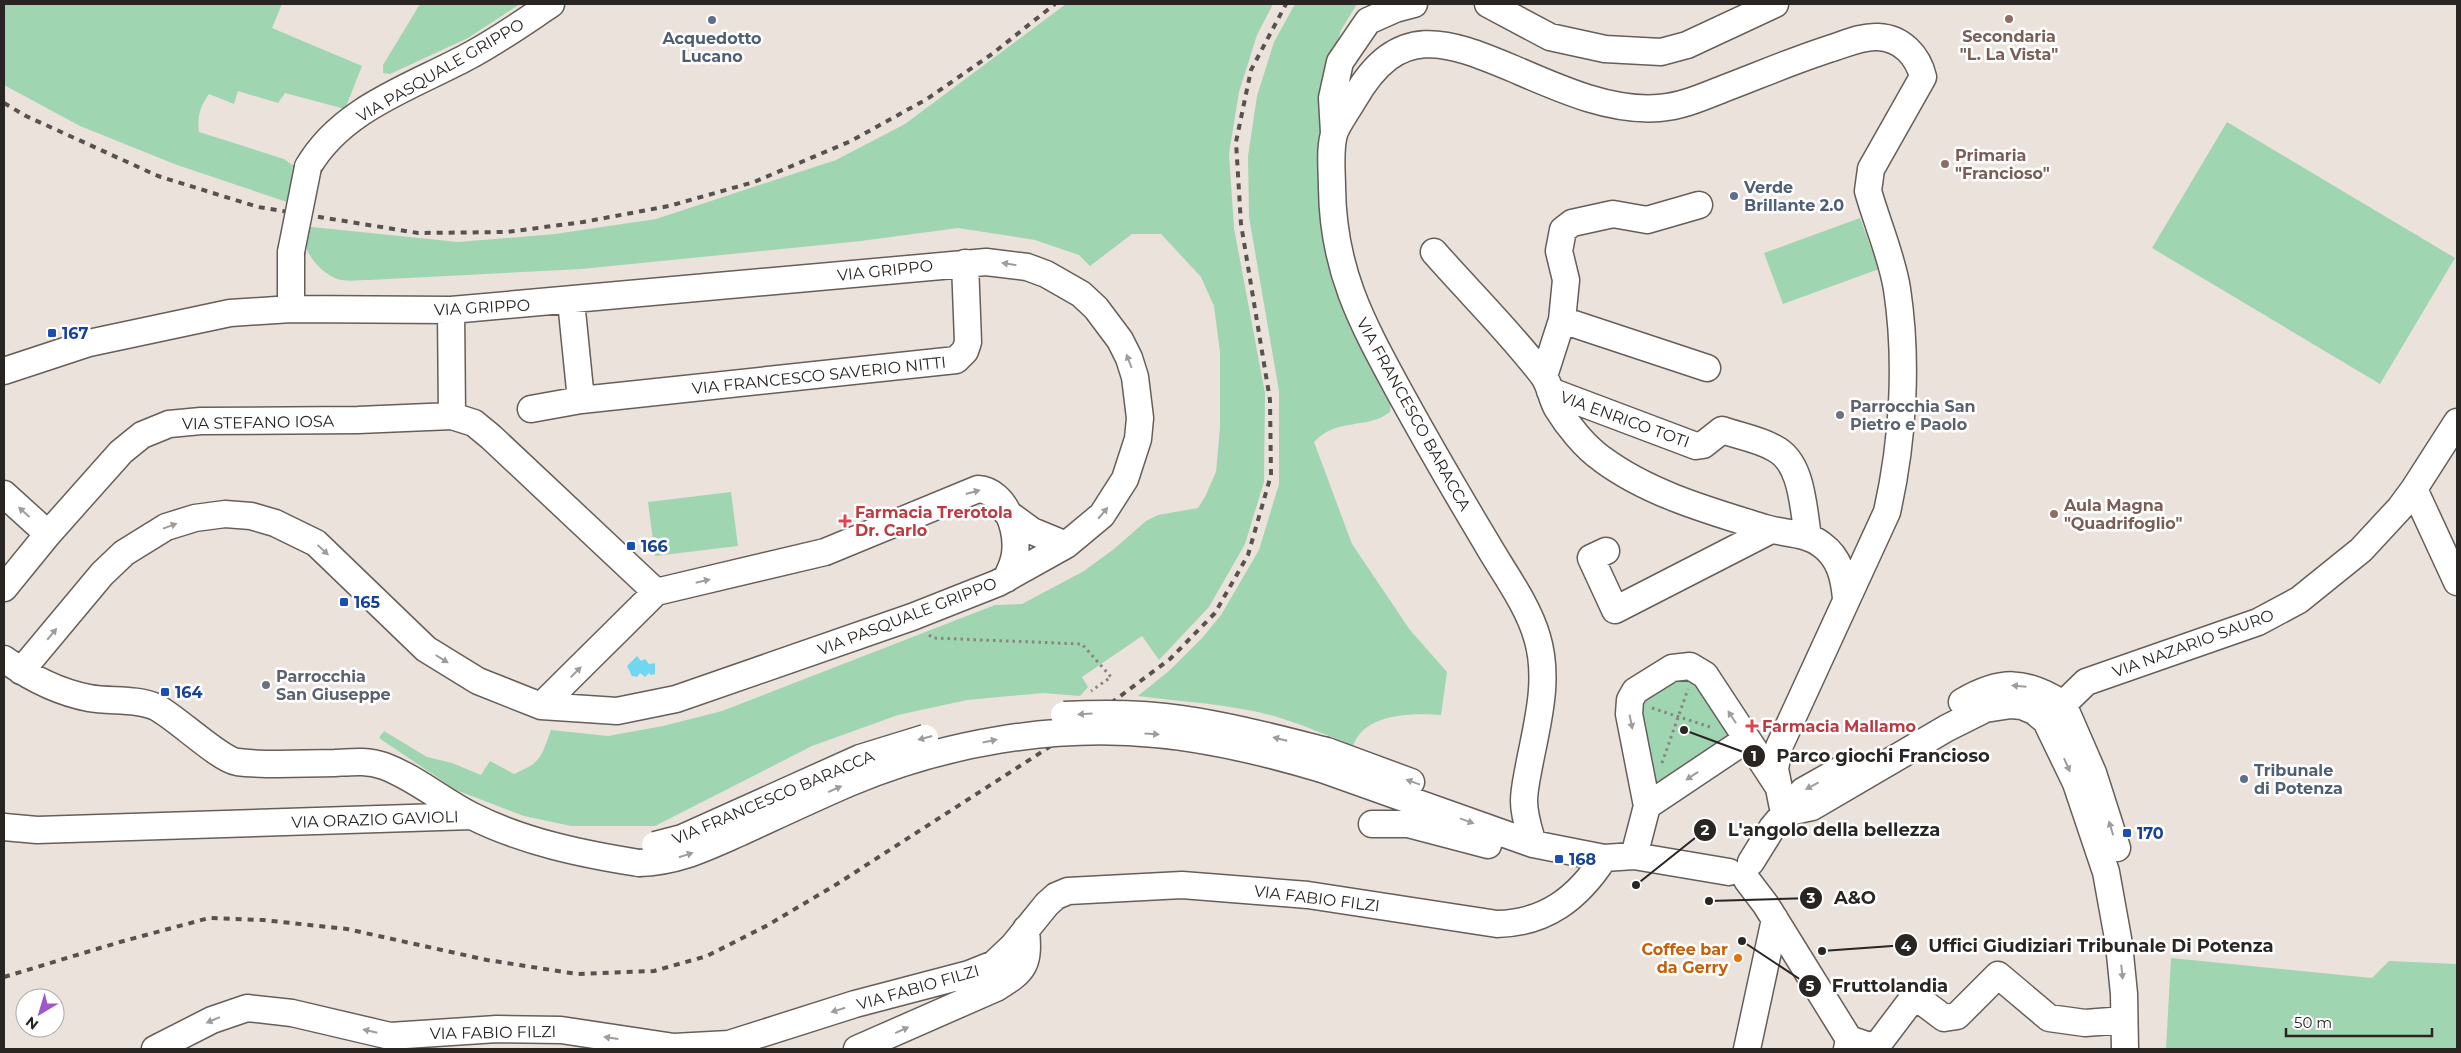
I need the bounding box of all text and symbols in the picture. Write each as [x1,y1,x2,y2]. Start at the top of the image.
marker: Secondaria "L. La Vista" [2003,13,2015,25]
marker: Acquedotto Lucano [706,14,718,26]
street label: VIA PASQUALE GRIPPO [353,15,527,126]
place label: Secondaria "L. La Vista" [1960,27,2058,64]
place label: Acquedotto Lucano [661,29,762,66]
place label: Primaria "Francioso" [1955,146,2050,183]
marker: Primaria "Francioso" [1939,158,1951,170]
place label: Verde Brillante 2.0 [1743,178,1844,215]
marker: Verde Brillante 2.0 [1728,190,1740,202]
street label: VIA GRIPPO [836,256,934,285]
one-way arrow [1001,260,1017,268]
street label: VIA GRIPPO [433,295,531,320]
street label: VIA FRANCESCO BARACCA [1353,314,1475,514]
place label: 167 [62,324,88,343]
marker: 167 [46,327,58,339]
street label: VIA FRANCESCO SAVERIO NITTI [691,353,947,398]
one-way arrow [1125,354,1132,369]
street label: VIA ENRICO TOTI [1558,387,1692,452]
place label: Parrocchia San Pietro e Paolo [1850,397,1976,434]
marker: Parrocchia San Pietro e Paolo [1834,409,1846,421]
street label: VIA STEFANO IOSA [182,412,335,433]
one-way arrow [965,488,981,496]
place label: Aula Magna "Quadrifoglio" [2063,496,2183,533]
place label: Farmacia Trerotola Dr. Carlo [855,503,1013,540]
one-way arrow [18,507,31,518]
one-way arrow [1097,507,1108,520]
marker: Aula Magna "Quadrifoglio" [2048,508,2060,520]
marker: Farmacia Trerotola Dr. Carlo [839,515,851,527]
one-way arrow [163,522,178,530]
place label: 166 [641,537,668,556]
marker: 166 [625,540,637,552]
one-way arrow [316,544,328,556]
street label: VIA PASQUALE GRIPPO [815,574,999,659]
one-way arrow [696,577,711,585]
place label: 165 [354,593,380,612]
marker: 165 [338,596,350,608]
street label: VIA NAZARIO SAURO [2110,605,2277,682]
one-way arrow [46,628,57,641]
one-way arrow [436,654,449,664]
one-way arrow [569,666,581,678]
place label: Parrocchia San Giuseppe [276,667,391,704]
marker: Parrocchia San Giuseppe [260,679,272,691]
one-way arrow [2010,681,2026,689]
place label: 164 [175,683,203,702]
marker: 164 [159,686,171,698]
one-way arrow [1728,710,1737,723]
one-way arrow [1077,711,1093,719]
one-way arrow [1627,714,1635,730]
place label: Farmacia Mallamo [1762,717,1916,736]
marker: Farmacia Mallamo [1746,720,1758,732]
one-way arrow [1144,730,1160,738]
one-way arrow [917,734,932,742]
one-way arrow [1273,735,1288,743]
one-way arrow [982,737,998,745]
callout: Parco giochi Francioso [1741,739,2000,772]
text: Parco giochi Francioso [1776,745,1990,767]
street label: VIA FRANCESCO BARACCA [669,746,878,849]
text: 1 [1751,746,1757,765]
one-way arrow [2064,758,2072,772]
place label: Tribunale di Potenza [2254,761,2343,798]
one-way arrow [1685,771,1699,781]
marker: Tribunale di Potenza [2238,773,2250,785]
one-way arrow [1405,778,1420,786]
one-way arrow [1804,782,1819,790]
one-way arrow [828,785,842,793]
street label: VIA ORAZIO GAVIOLI [291,807,459,832]
callout: L'angolo della bellezza [1692,813,1950,846]
one-way arrow [1460,817,1475,825]
text: L'angolo della bellezza [1728,819,1940,841]
text: 2 [1701,820,1710,839]
one-way arrow [2107,821,2115,836]
place label: 170 [2137,824,2164,843]
marker: 170 [2121,827,2133,839]
place label: 168 [1569,850,1596,869]
one-way arrow [679,851,694,858]
marker: 168 [1553,853,1565,865]
street label: VIA FABIO FILZI [1253,881,1381,916]
callout: A&O [1799,881,1886,914]
text: A&O [1833,887,1876,909]
text: 3 [1806,888,1816,907]
callout: Uffici Giudiziari Tribunale Di Potenza [1894,929,2284,962]
text: Uffici Giudiziari Tribunale Di Potenza [1928,935,2274,957]
text: 4 [1901,936,1912,955]
place label: Coffee bar da Gerry [1641,940,1728,977]
marker: Coffee bar da Gerry [1732,952,1744,964]
street label: VIA FABIO FILZI [855,961,982,1014]
one-way arrow [2118,964,2126,980]
callout: Fruttolandia [1797,969,1959,1002]
text: Fruttolandia [1832,975,1948,997]
text: 5 [1806,976,1815,995]
north arrow [15,988,65,1038]
one-way arrow [830,1006,845,1014]
scale bar [2286,1006,2432,1038]
text: N [22,1013,42,1034]
text: 50 m [2294,1013,2332,1032]
one-way arrow [206,1017,220,1025]
street label: VIA FABIO FILZI [430,1022,556,1043]
one-way arrow [895,1026,909,1034]
one-way arrow [363,1027,378,1035]
one-way arrow [603,1033,619,1041]

